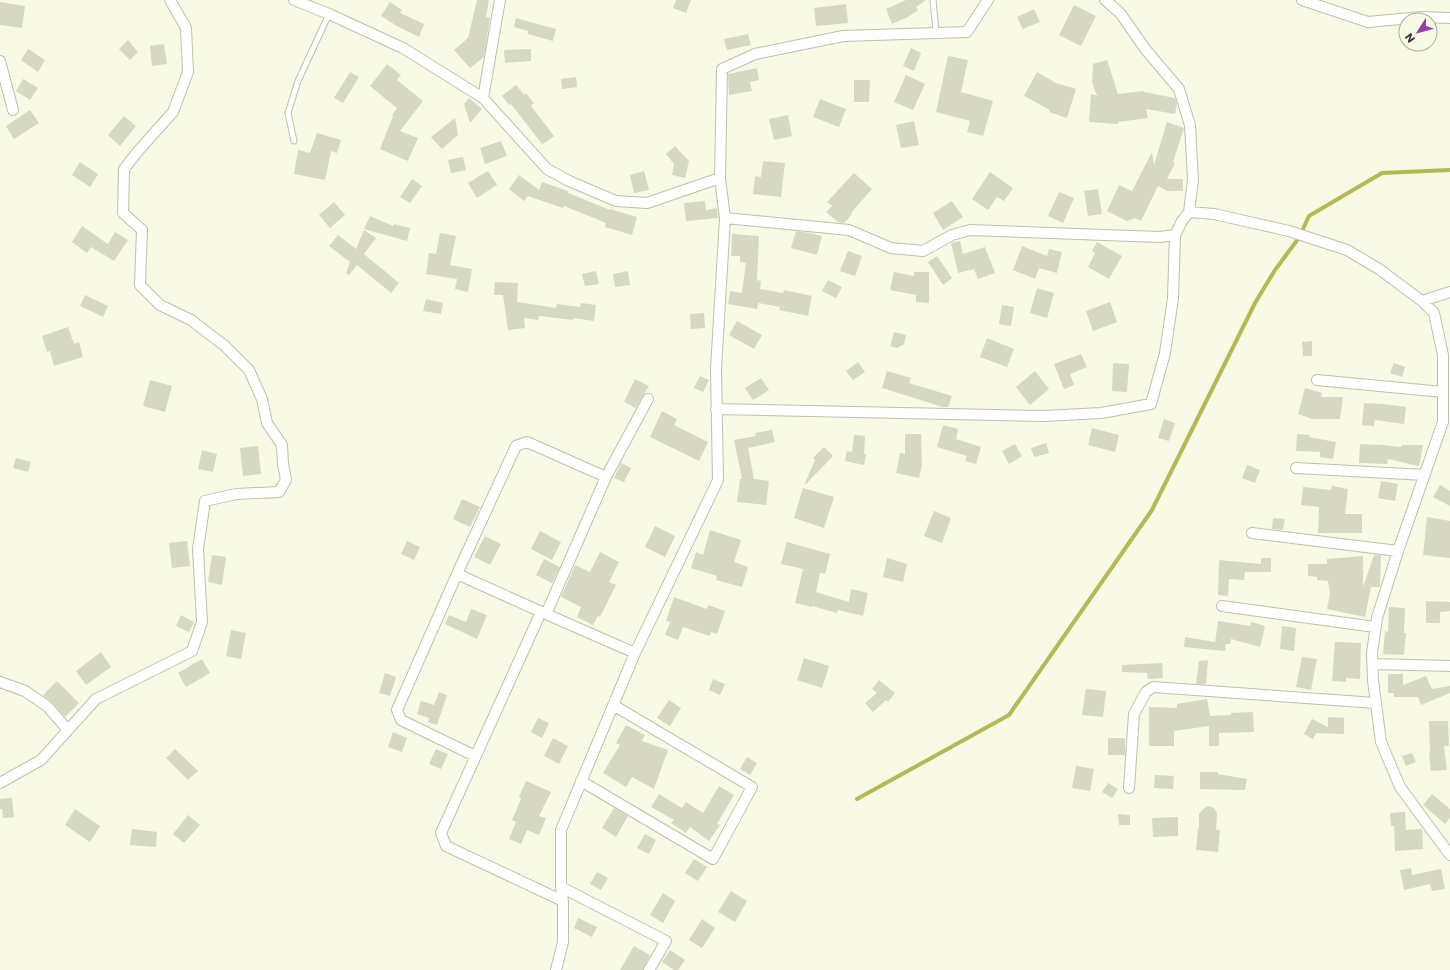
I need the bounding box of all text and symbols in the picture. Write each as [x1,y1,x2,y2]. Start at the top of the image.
north arrow [1398,12,1438,52]
text: N [1401,30,1419,46]

